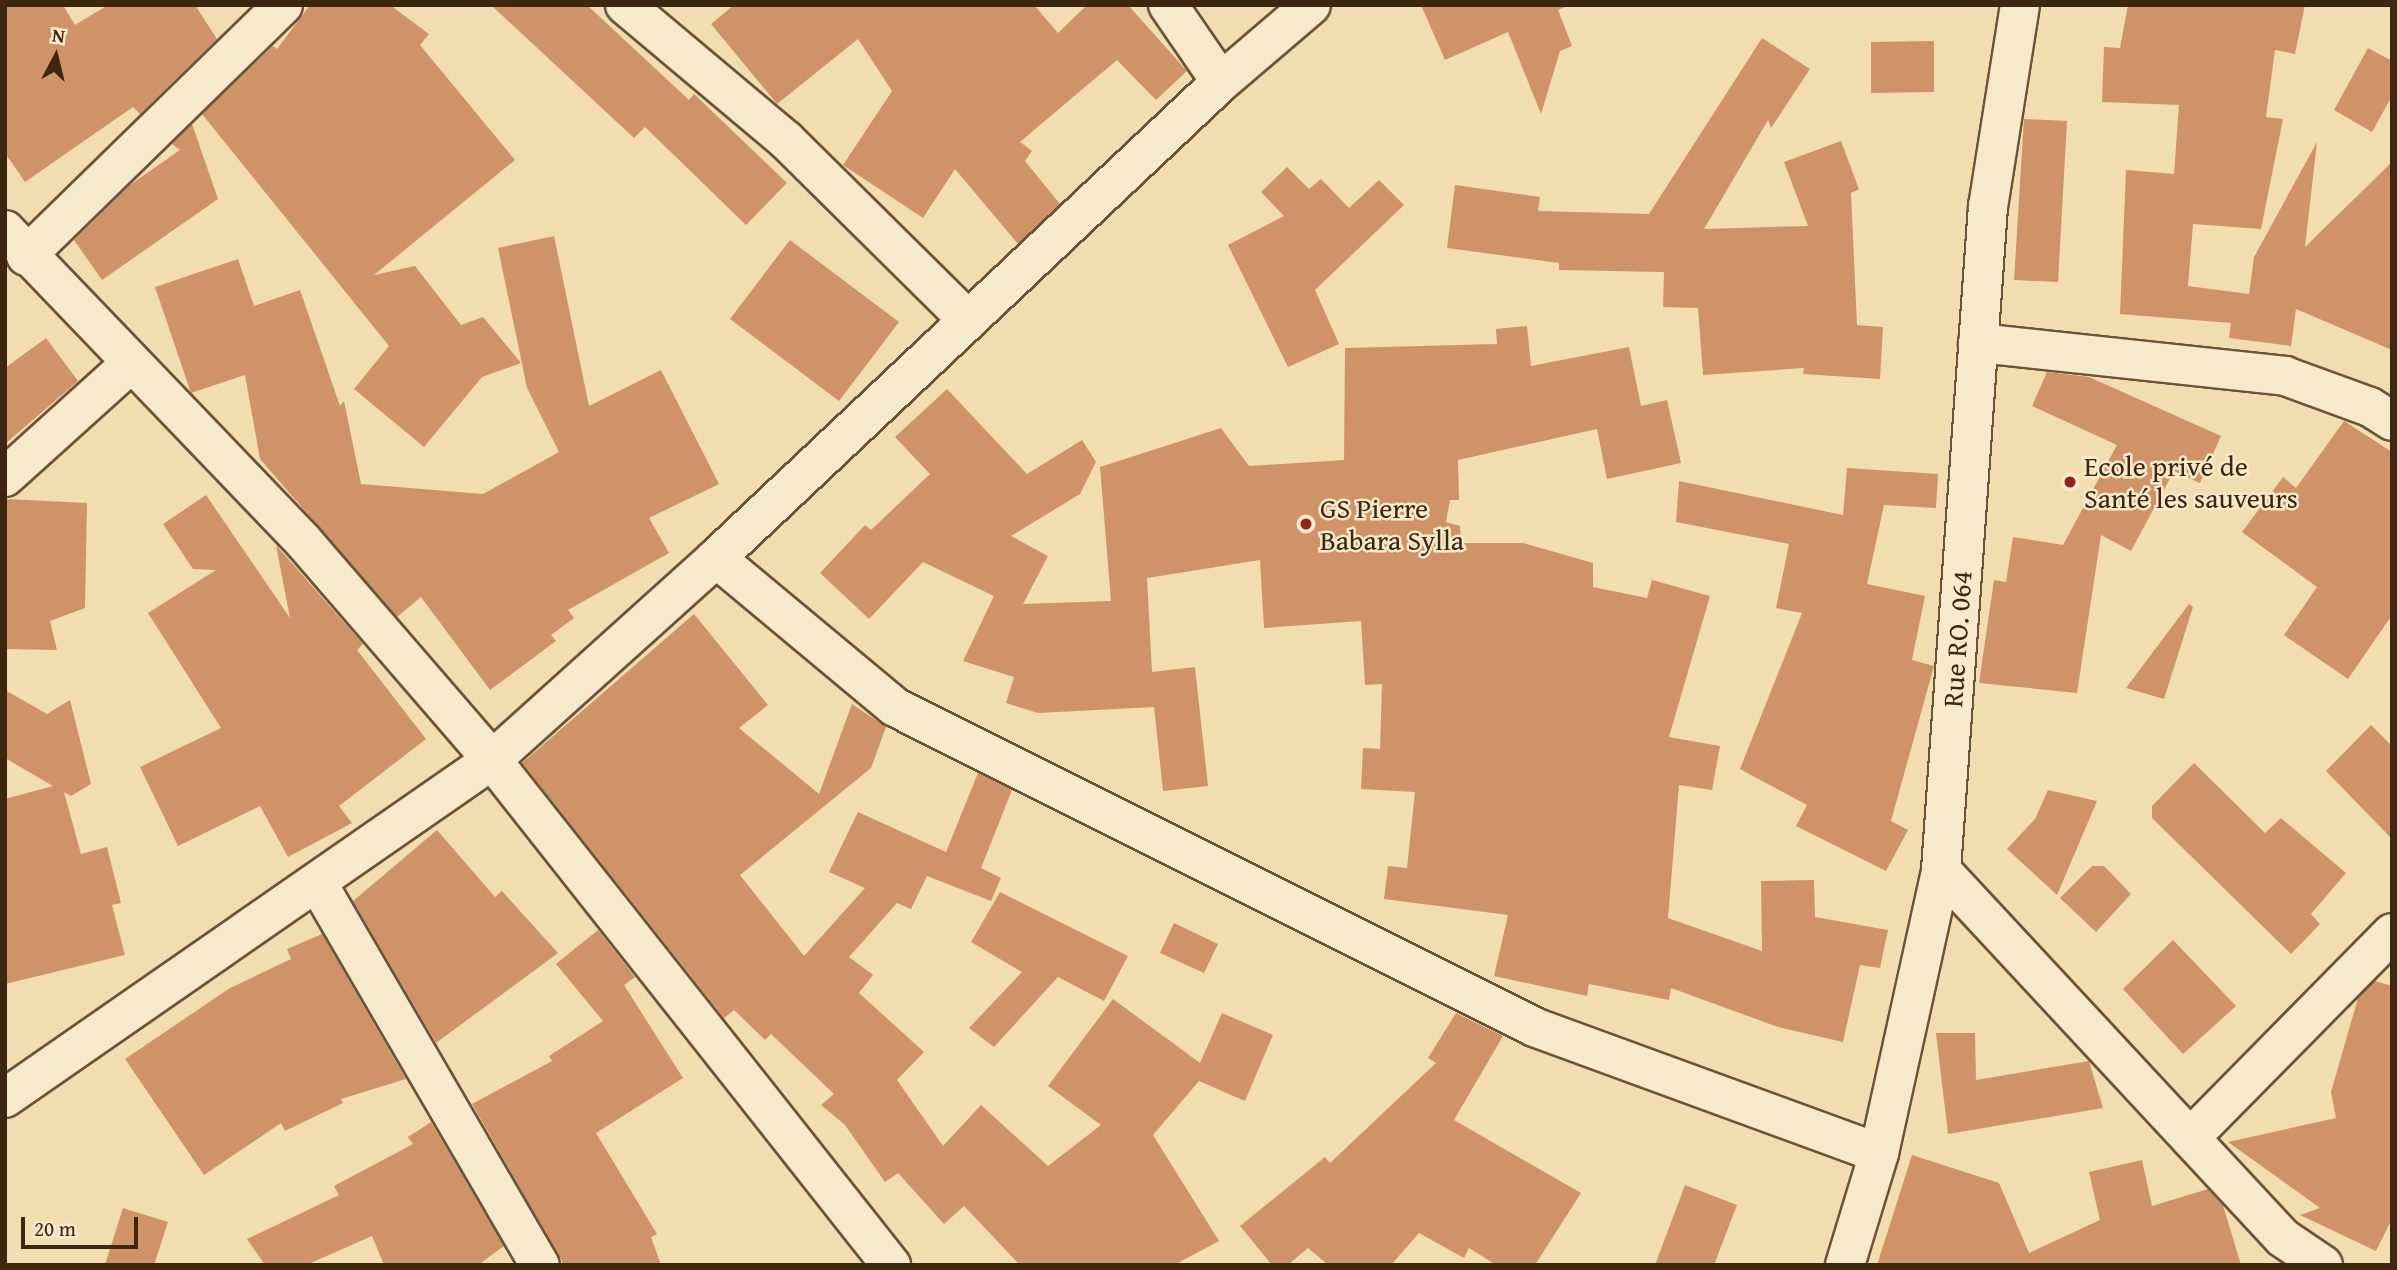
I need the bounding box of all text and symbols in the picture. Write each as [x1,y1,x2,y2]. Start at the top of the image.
text: N [51,20,67,50]
north arrow [21,21,91,91]
place label: Ecole privé de Santé les sauveurs [2084,449,2298,515]
marker: Ecole privé de Santé les sauveurs [2062,474,2078,490]
place label: GS Pierre Babara Sylla [1320,491,1464,557]
marker: GS Pierre Babara Sylla [1298,516,1314,532]
street label: Rue RO. 064 [1935,569,1979,709]
scale bar [24,1204,142,1248]
text: 20 m [34,1213,76,1244]

